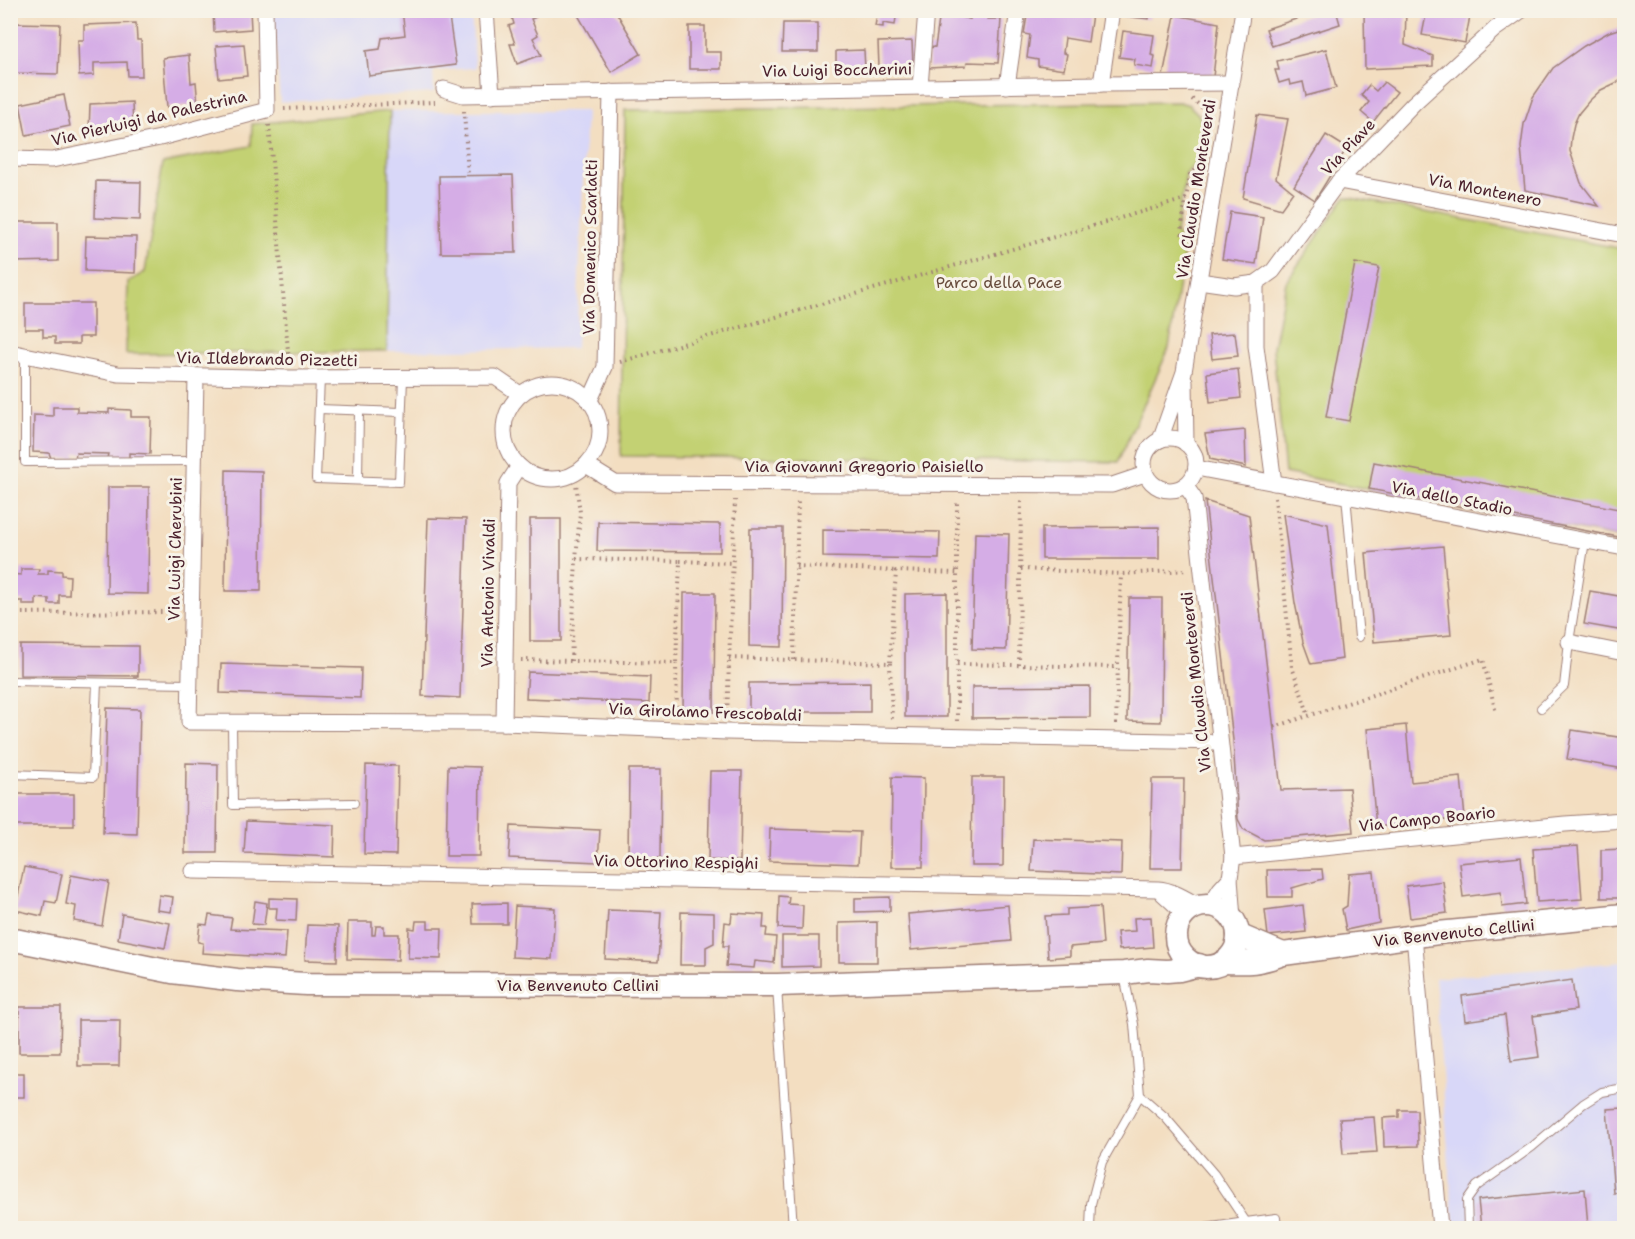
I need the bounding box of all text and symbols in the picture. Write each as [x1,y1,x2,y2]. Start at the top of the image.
street label: Via Luigi Boccherini [762,58,912,82]
street label: Via Pierluigi da Palestrina [49,85,249,151]
street label: Via Claudio Monteverdi [1171,98,1221,280]
street label: Via Piave [1316,114,1380,180]
street label: Via Domenico Scarlatti [578,159,602,335]
street label: Via Montenero [1426,169,1544,211]
park label: Parco della Pace [936,272,1062,293]
street label: Via Ildebrando Pizzetti [176,347,358,371]
street label: Via Giovanni Gregorio Paisiello [744,456,984,477]
street label: Via dello Stadio [1390,476,1514,520]
street label: Via Luigi Cherubini [163,477,187,621]
street label: Via Antonio Vivaldi [476,518,500,668]
street label: Via Claudio Monteverdi [1176,590,1216,774]
street label: Via Girolamo Frescobaldi [608,698,802,726]
street label: Via Campo Boario [1357,801,1497,837]
street label: Via Ottorino Respighi [593,850,759,874]
street label: Via Benvenuto Cellini [1372,914,1536,952]
street label: Via Benvenuto Cellini [497,975,659,996]

